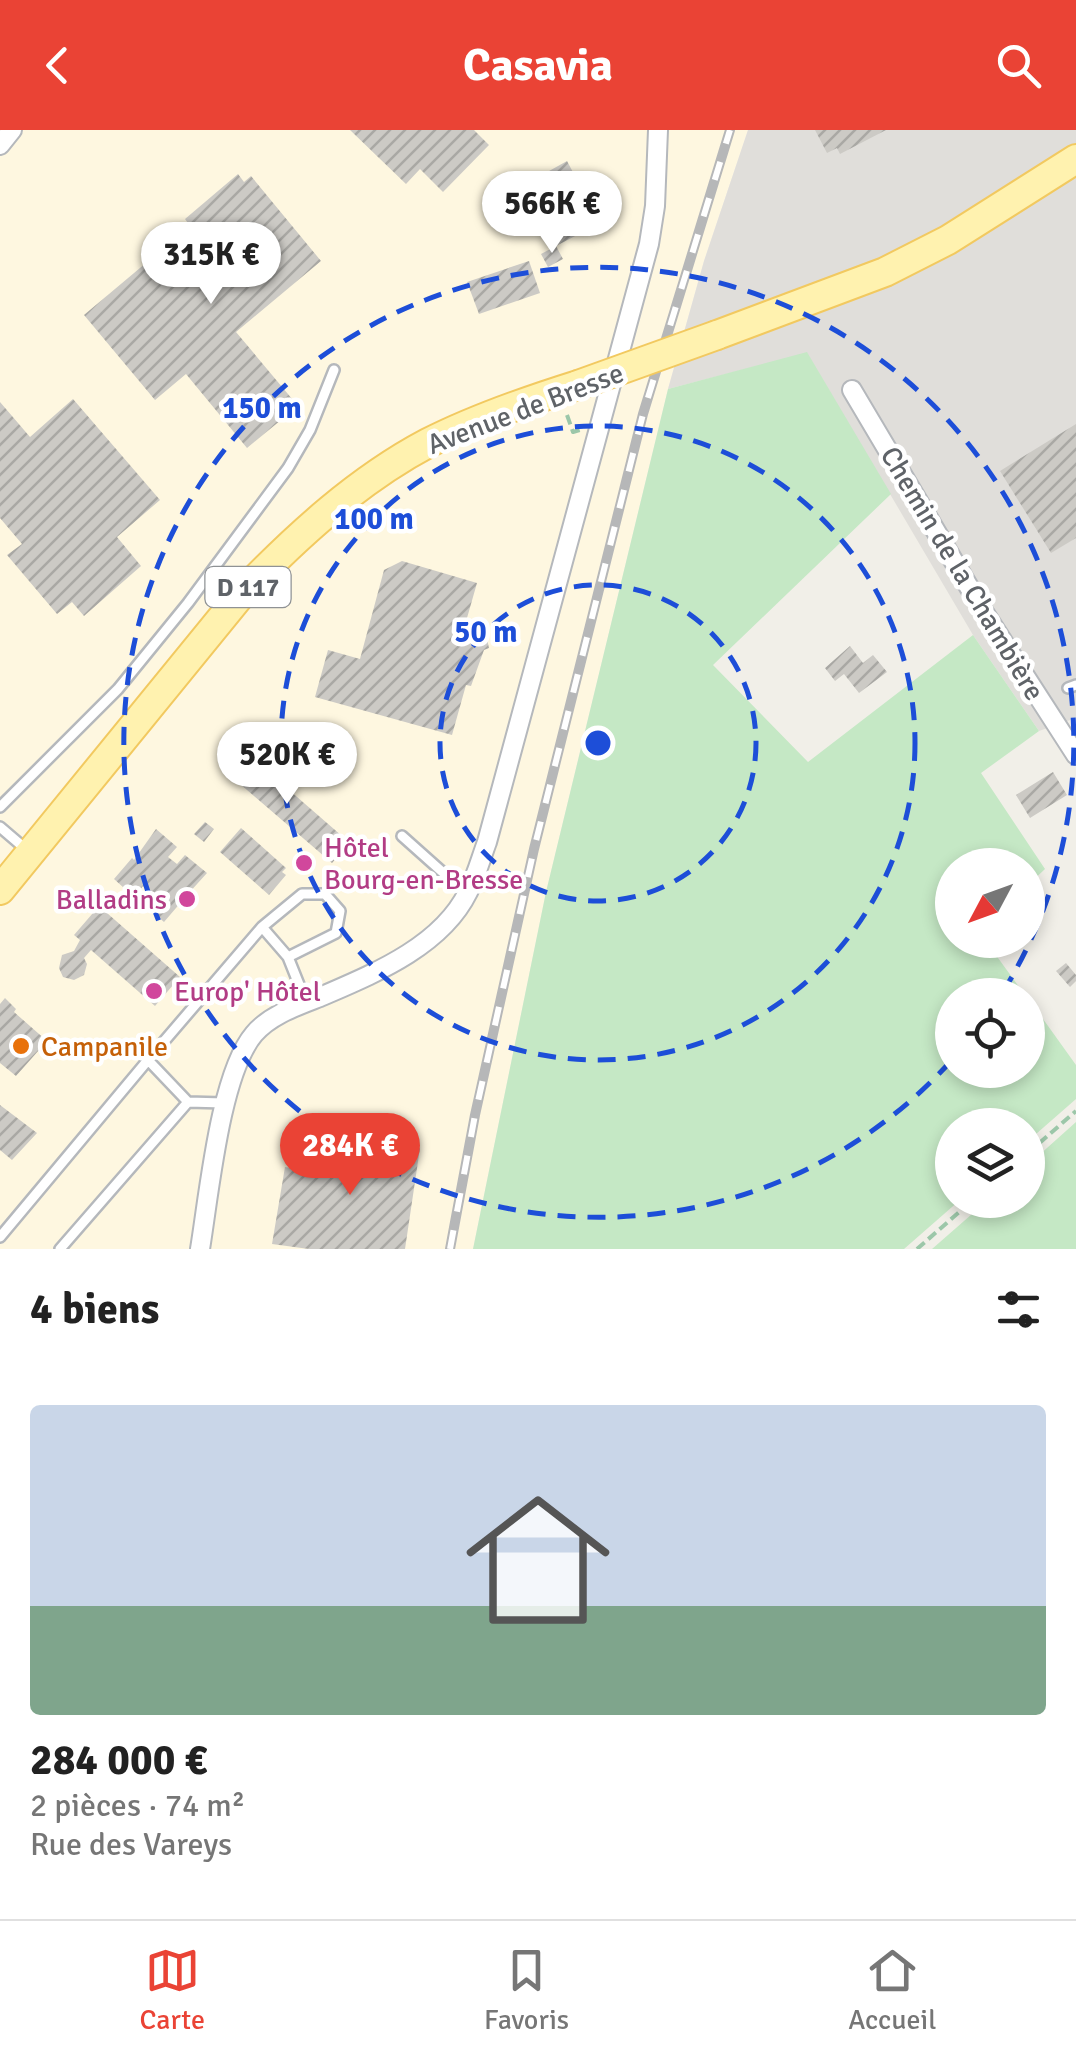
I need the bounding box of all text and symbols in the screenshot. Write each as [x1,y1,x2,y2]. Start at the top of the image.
icon: back [30,38,85,93]
text: Casavia [463,38,613,93]
icon: search [991,38,1046,93]
pin: 566K € [471,171,633,256]
text: 566K € [504,184,600,223]
pin: 315K € [130,222,292,307]
text: 315K € [163,235,259,274]
street label: Avenue de Bresse [422,356,628,462]
text: 150 m [222,390,302,427]
street label: Chemin de la Chambière [873,440,1051,707]
text: 100 m [334,501,414,538]
road number: D 117 [206,567,290,607]
text: 50 m [454,614,518,651]
pin: 520K € [206,722,368,807]
centre of rings [580,725,616,761]
text: 520K € [239,735,335,774]
place label: Hôtel Bourg-en-Bresse [324,831,523,897]
north arrow [935,848,1045,958]
map controls [935,848,1045,1218]
marker: Hôtel Bourg-en-Bresse [293,852,315,874]
place label: Balladins [56,883,167,917]
marker: Balladins [176,888,198,910]
place label: Europ' Hôtel [174,975,321,1009]
button: locate [935,978,1045,1088]
marker: Europ' Hôtel [143,980,165,1002]
place label: Campanile [41,1030,168,1064]
marker: Campanile [10,1035,32,1057]
button: layers [935,1108,1045,1218]
pin: 284K € [269,1113,431,1198]
text: 284K € [302,1126,398,1165]
icon: filters [991,1282,1046,1337]
text: 4 biens [30,1284,159,1335]
icon: home [448,1470,628,1650]
text: 284 000 € [30,1735,207,1786]
text: 2 pièces · 74 m² [30,1786,245,1825]
text: Rue des Vareys [30,1825,232,1864]
tab: Carte [140,1943,205,2037]
tab: Favoris [484,1943,569,2037]
tab: Accueil [848,1943,936,2037]

